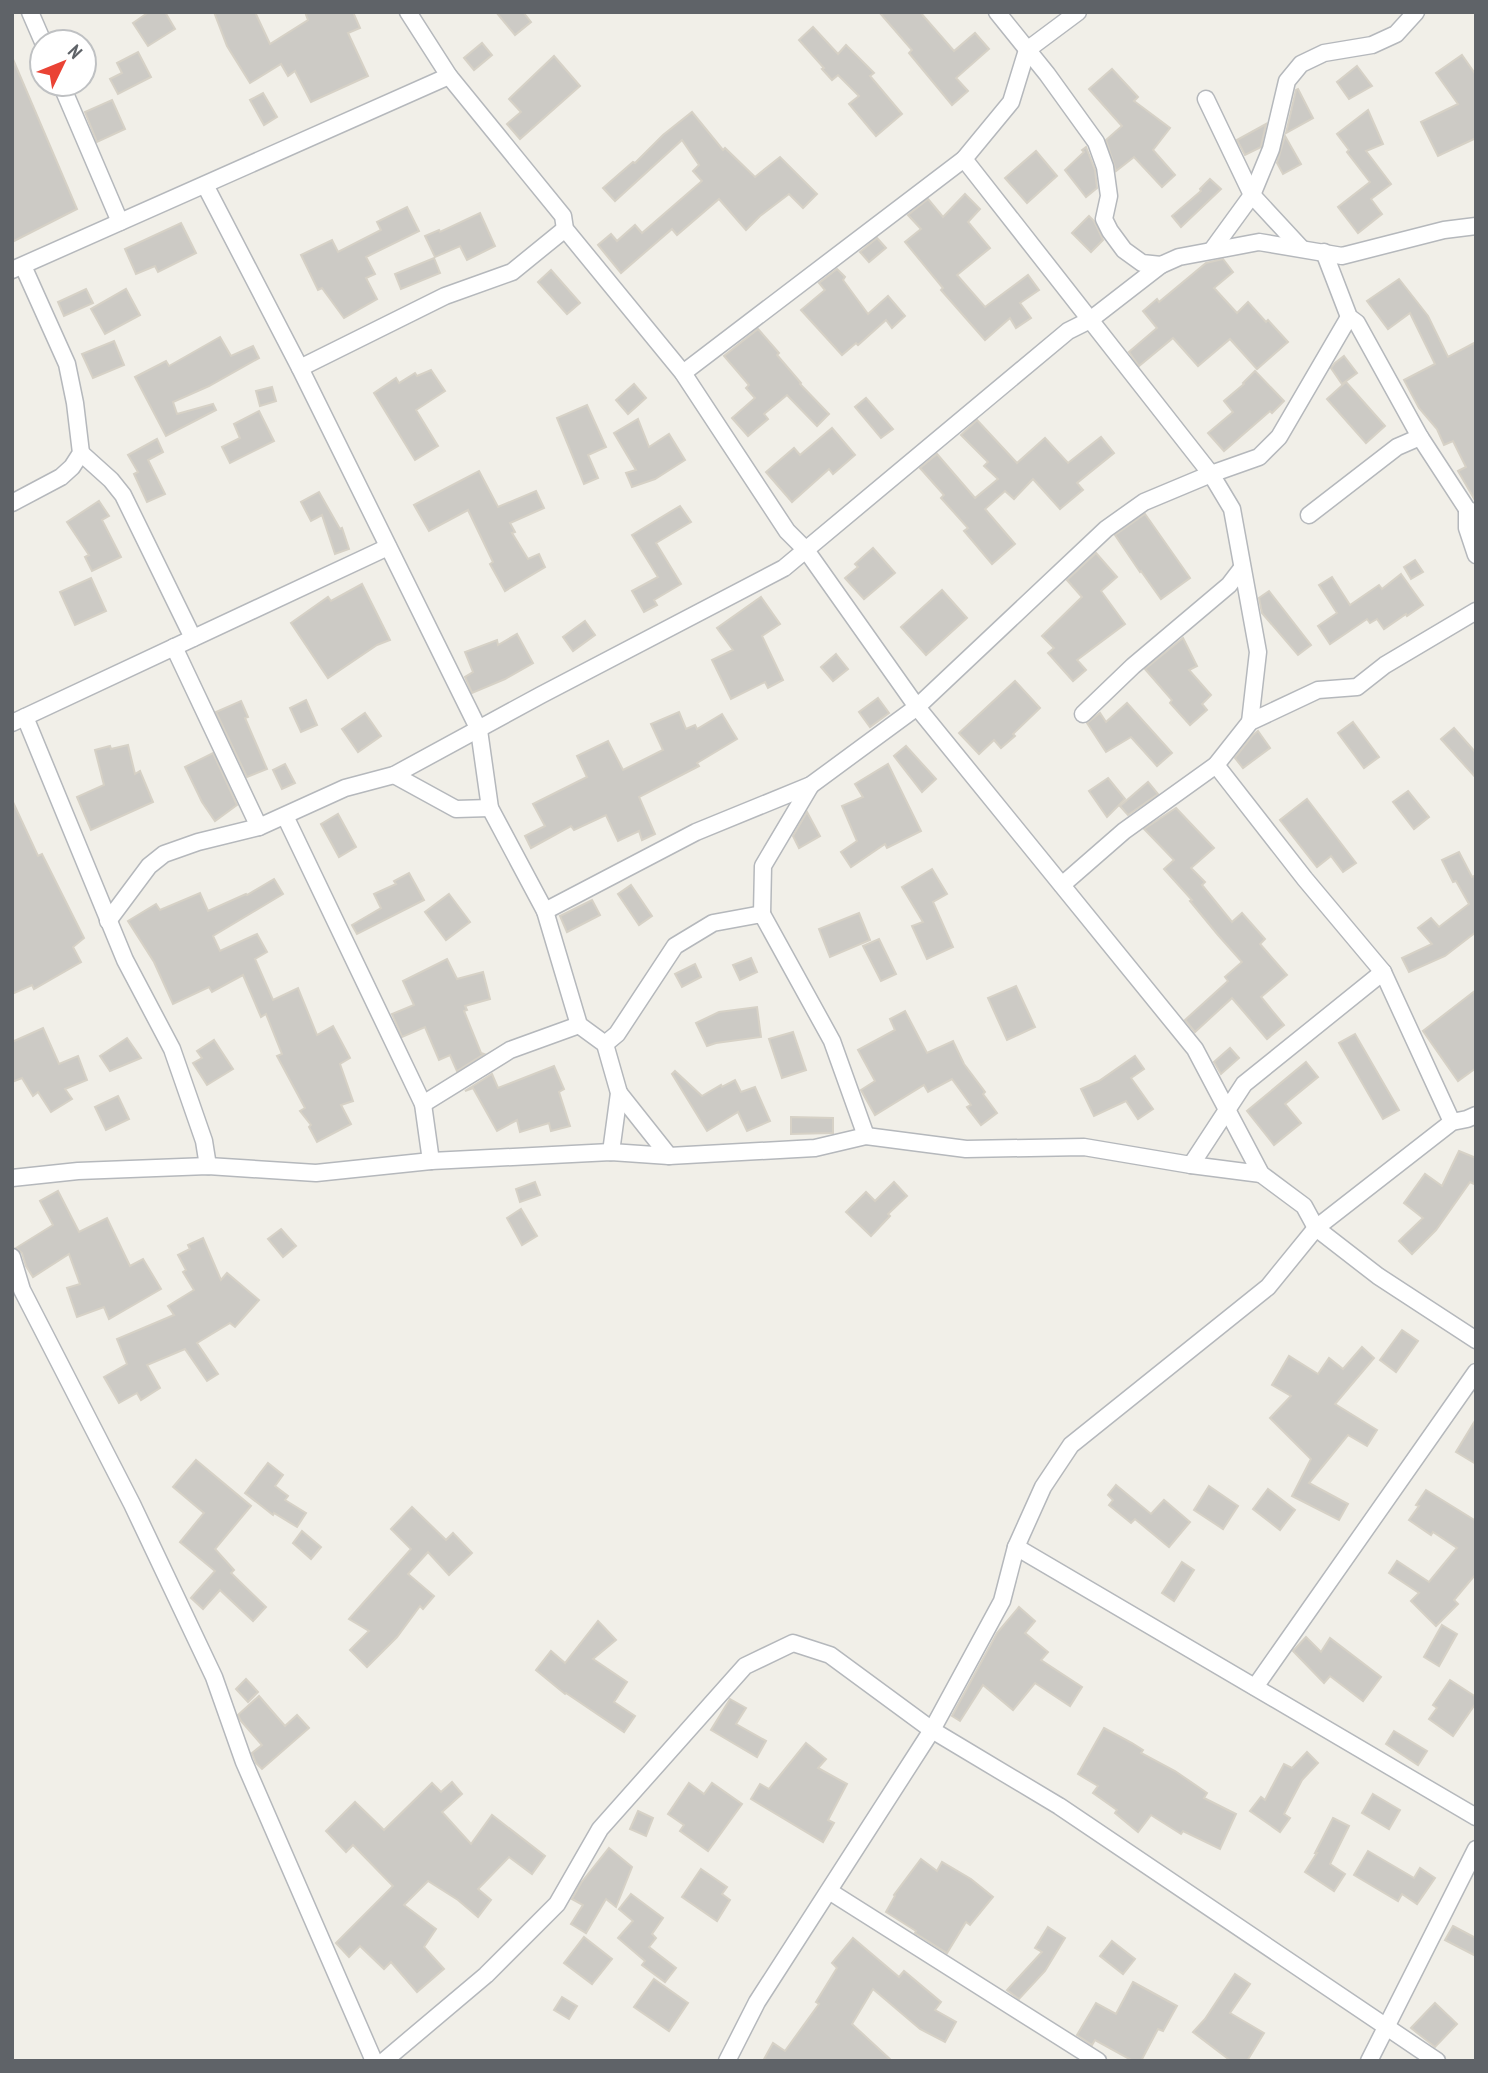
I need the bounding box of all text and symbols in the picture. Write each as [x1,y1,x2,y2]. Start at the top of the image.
north arrow [28,28,98,98]
text: N [63,39,88,63]

